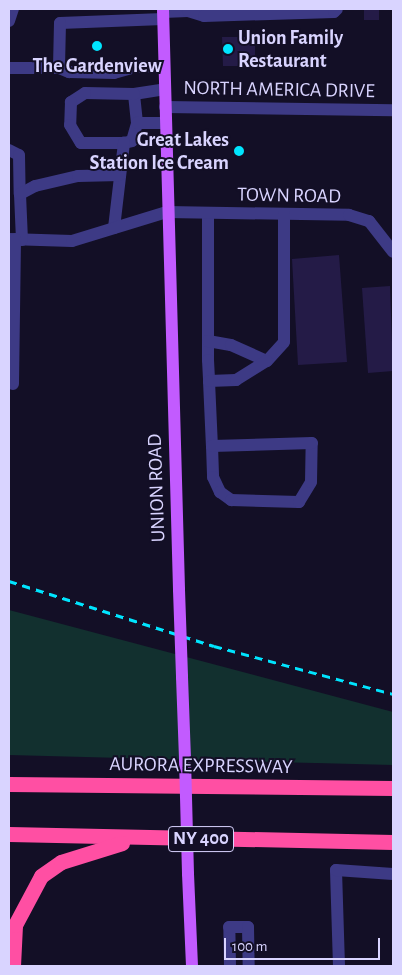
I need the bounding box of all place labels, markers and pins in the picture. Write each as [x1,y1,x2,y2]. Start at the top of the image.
place label: Union Family Restaurant [238,26,343,73]
marker: The Gardenview [91,40,103,52]
marker: Union Family Restaurant [222,43,234,55]
place label: The Gardenview [32,54,162,78]
place label: Great Lakes Station Ice Cream [90,128,229,175]
marker: Great Lakes Station Ice Cream [233,145,245,157]

